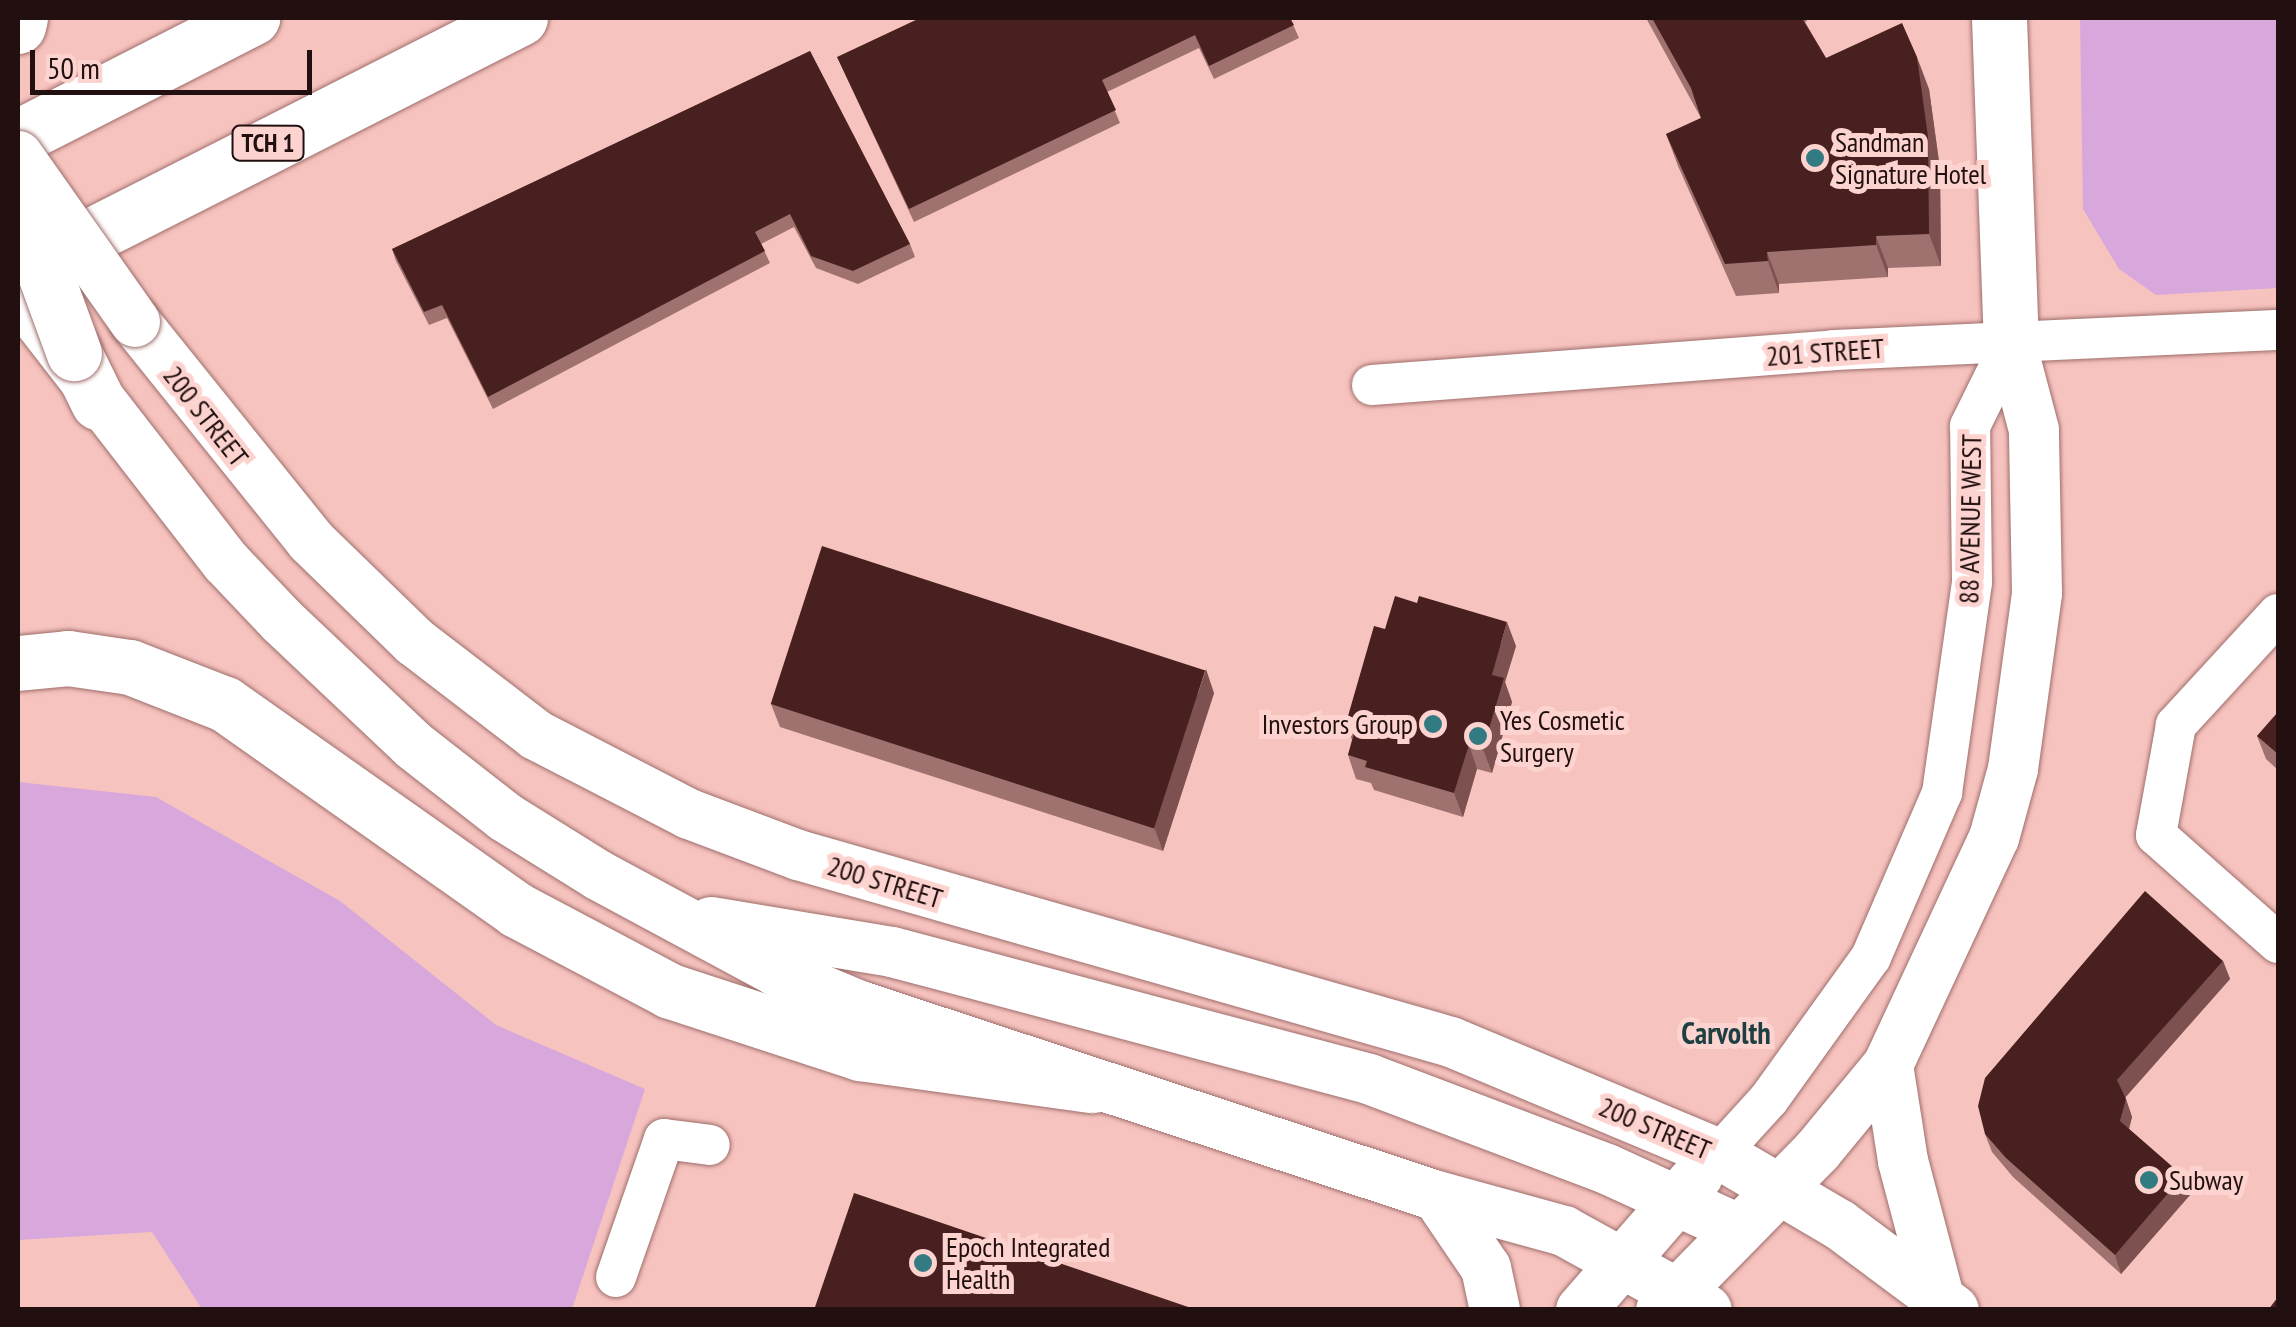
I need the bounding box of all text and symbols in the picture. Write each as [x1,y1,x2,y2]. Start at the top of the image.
scale bar [35,30,318,92]
text: 50 m [47,48,100,87]
road number: TCH 1 [230,123,306,163]
place label: Sandman Signature Hotel [1835,125,1986,191]
marker: Sandman Signature Hotel [1804,147,1826,169]
street label: 201 STREET [1765,331,1885,373]
street label: 200 STREET [156,359,256,473]
street label: 88 AVENUE WEST [1952,433,1988,605]
place label: Yes Cosmetic Surgery [1500,703,1625,769]
place label: Investors Group [1262,707,1413,741]
marker: Investors Group [1422,713,1444,735]
marker: Yes Cosmetic Surgery [1465,723,1491,749]
street label: 200 STREET [824,849,946,915]
district label: Carvolth [1681,1015,1771,1051]
street label: 200 STREET [1594,1089,1716,1167]
place label: Subway [2169,1163,2243,1197]
marker: Subway [2138,1169,2160,1191]
place label: Epoch Integrated Health [946,1230,1110,1296]
marker: Epoch Integrated Health [910,1250,936,1276]

